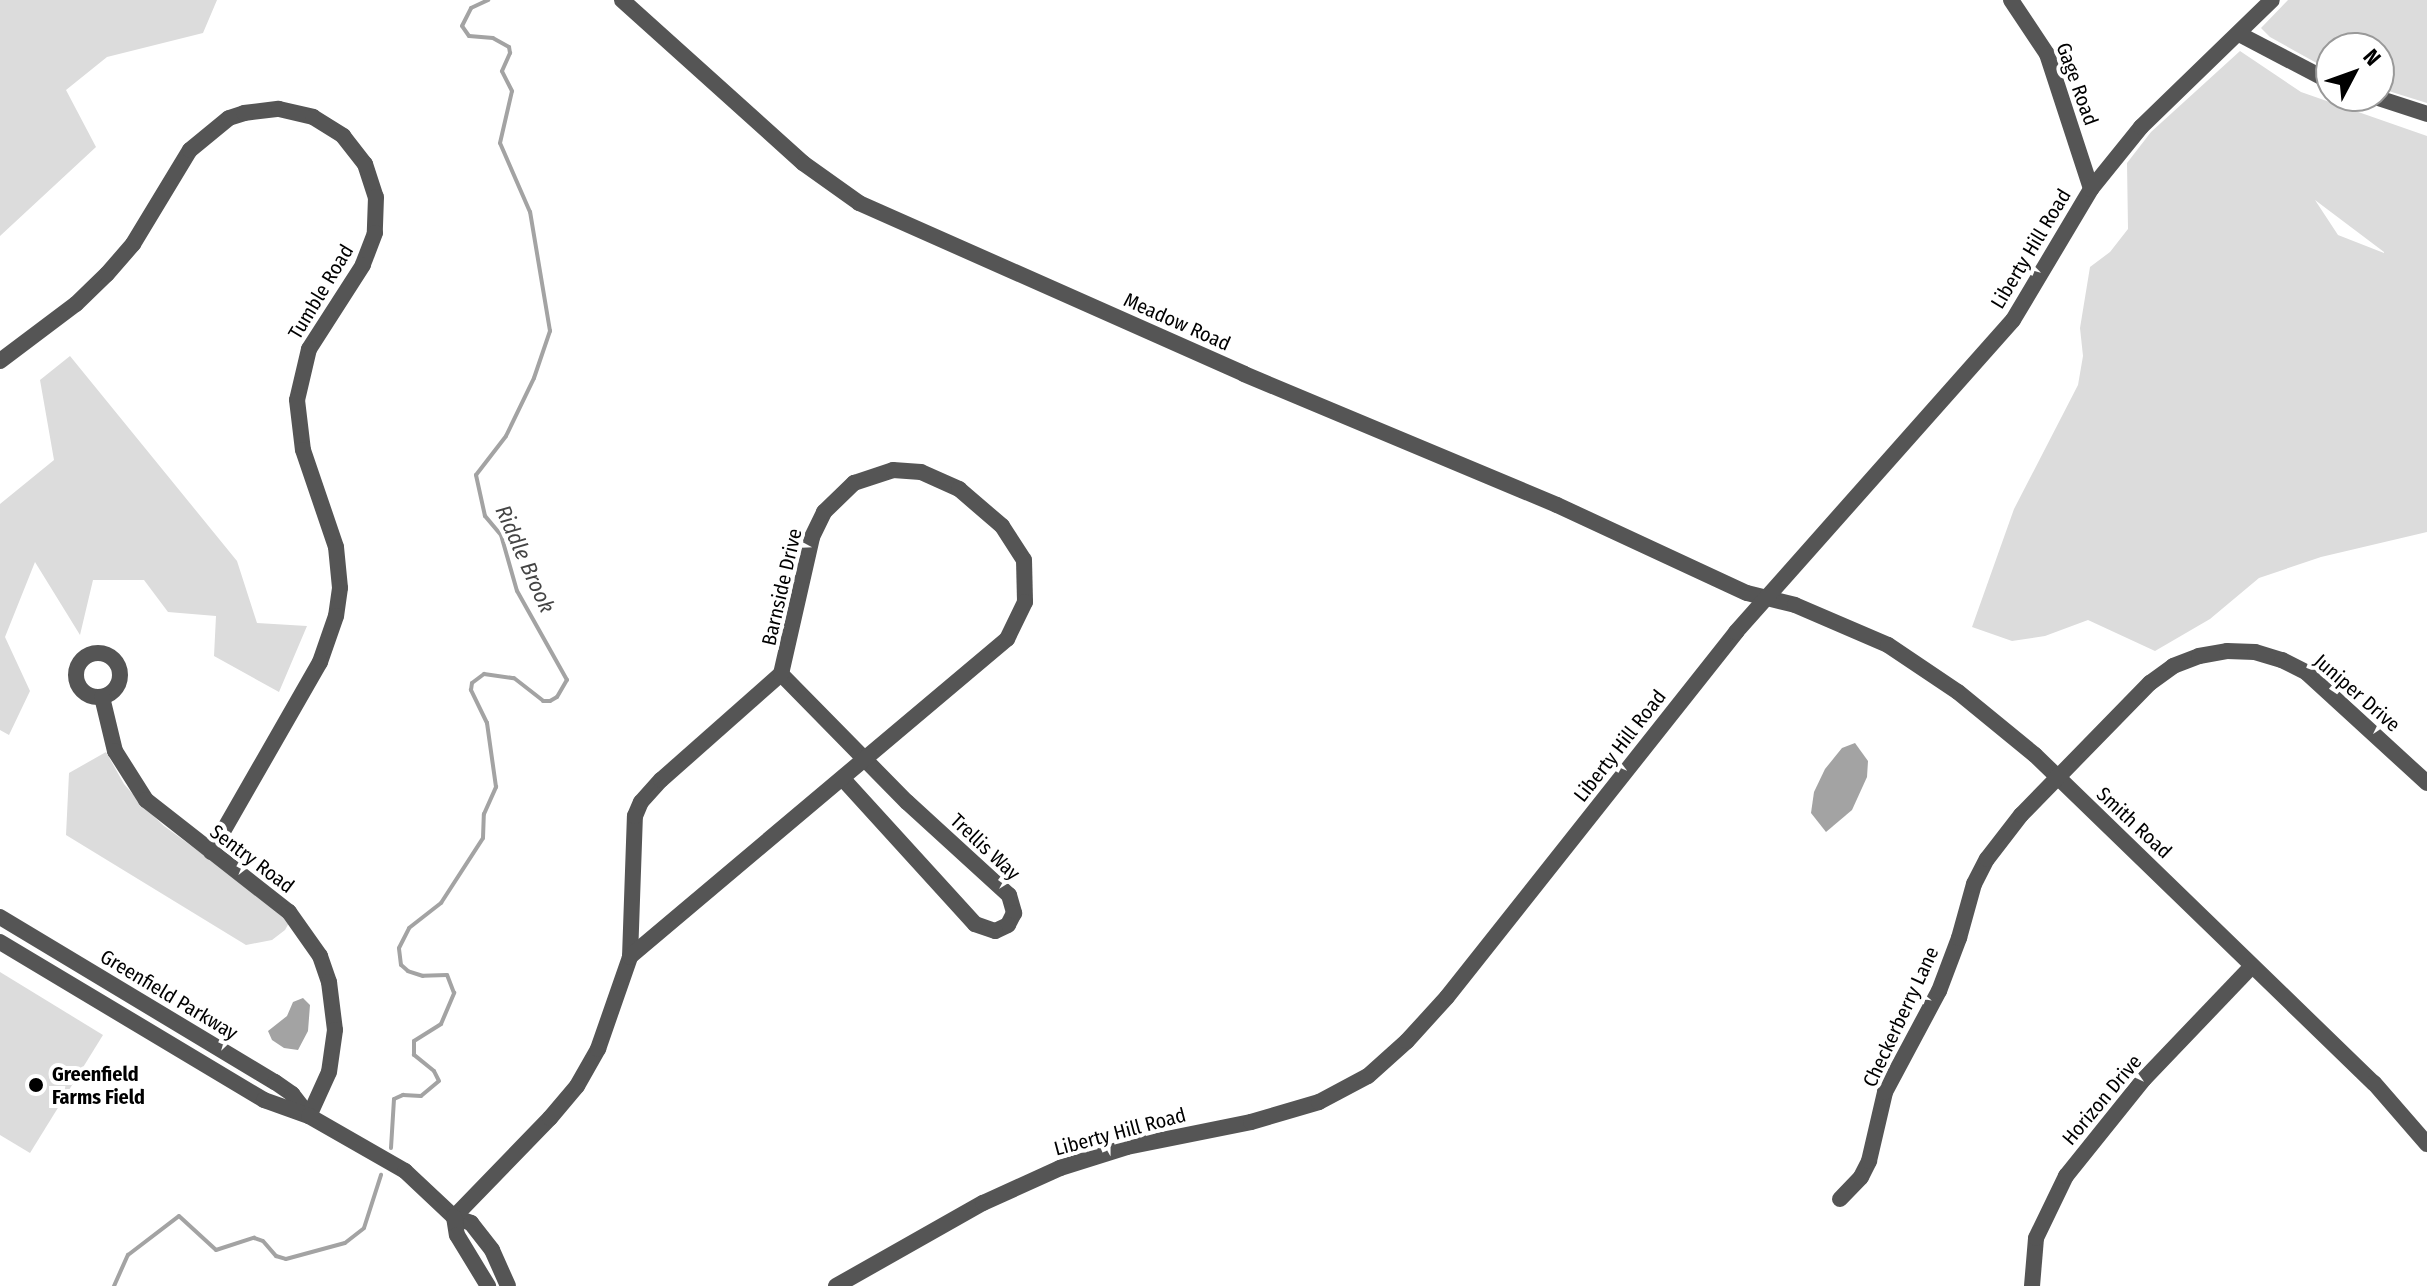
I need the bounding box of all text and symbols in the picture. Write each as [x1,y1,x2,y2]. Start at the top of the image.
north arrow [2315,32,2395,112]
street label: Gage Road [2051,39,2103,129]
text: N [2357,43,2386,71]
street label: Liberty Hill Road [1986,185,2076,313]
street label: Tumble Road [283,240,359,344]
street label: Meadow Road [1120,288,1234,356]
water label: Riddle Brook [490,501,560,617]
street label: Barnside Drive [757,526,807,648]
street label: Juniper Drive [2309,649,2405,737]
street label: Liberty Hill Road [1569,685,1671,807]
street label: Smith Road [2092,782,2176,864]
street label: Trellis Way [945,809,1025,885]
street label: Sentry Road [205,820,299,898]
street label: Checkerberry Lane [1858,943,1944,1091]
street label: Greenfield Parkway [96,945,242,1045]
street label: Horizon Drive [2057,1050,2147,1150]
place label: Greenfield Farms Field [52,1062,145,1109]
marker: Greenfield Farms Field [27,1076,45,1094]
street label: Liberty Hill Road [1052,1103,1188,1161]

